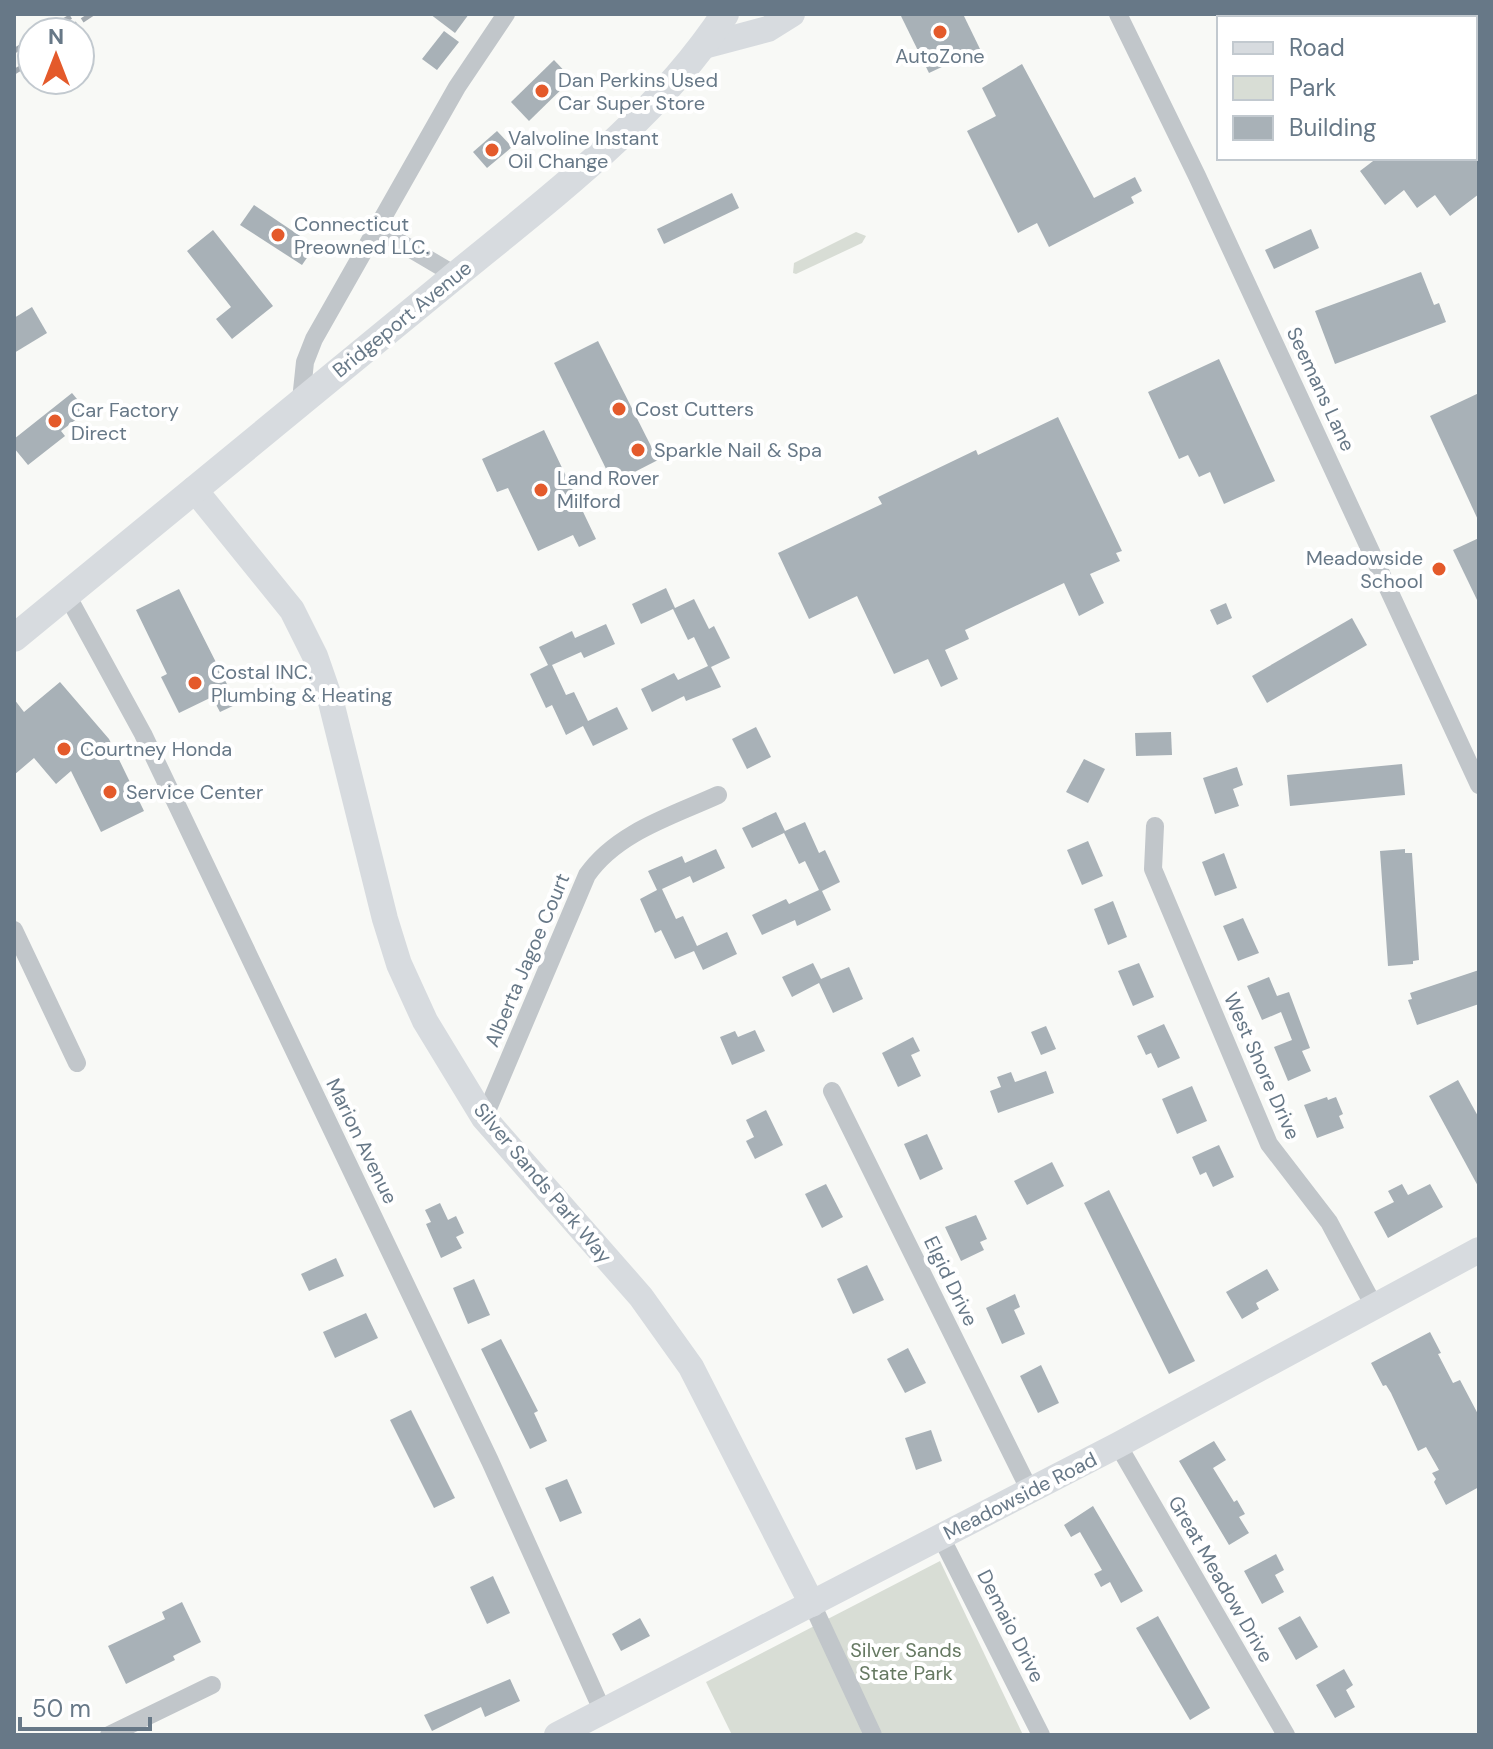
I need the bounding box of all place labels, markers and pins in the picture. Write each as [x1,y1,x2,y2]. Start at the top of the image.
marker: AutoZone [931,23,949,41]
place label: AutoZone [895,43,985,69]
place label: Dan Perkins Used Car Super Store [558,67,718,116]
marker: Dan Perkins Used Car Super Store [533,82,551,100]
place label: Valvoline Instant Oil Change [508,125,659,174]
marker: Valvoline Instant Oil Change [483,141,501,159]
place label: Connecticut Preowned LLC. [294,211,430,260]
marker: Connecticut Preowned LLC. [269,226,287,244]
place label: Cost Cutters [635,396,754,422]
place label: Car Factory Direct [71,397,179,446]
marker: Cost Cutters [610,400,628,418]
marker: Car Factory Direct [46,412,64,430]
place label: Sparkle Nail & Spa [654,437,822,463]
marker: Sparkle Nail & Spa [629,441,647,459]
place label: Land Rover Milford [557,465,659,514]
marker: Land Rover Milford [532,481,550,499]
place label: Meadowside School [1306,545,1423,594]
marker: Meadowside School [1430,560,1448,578]
place label: Costal INC. Plumbing & Heating [211,659,392,708]
marker: Costal INC. Plumbing & Heating [186,674,204,692]
place label: Courtney Honda [80,736,232,762]
marker: Courtney Honda [55,740,73,758]
place label: Service Center [126,779,263,805]
marker: Service Center [101,783,119,801]

